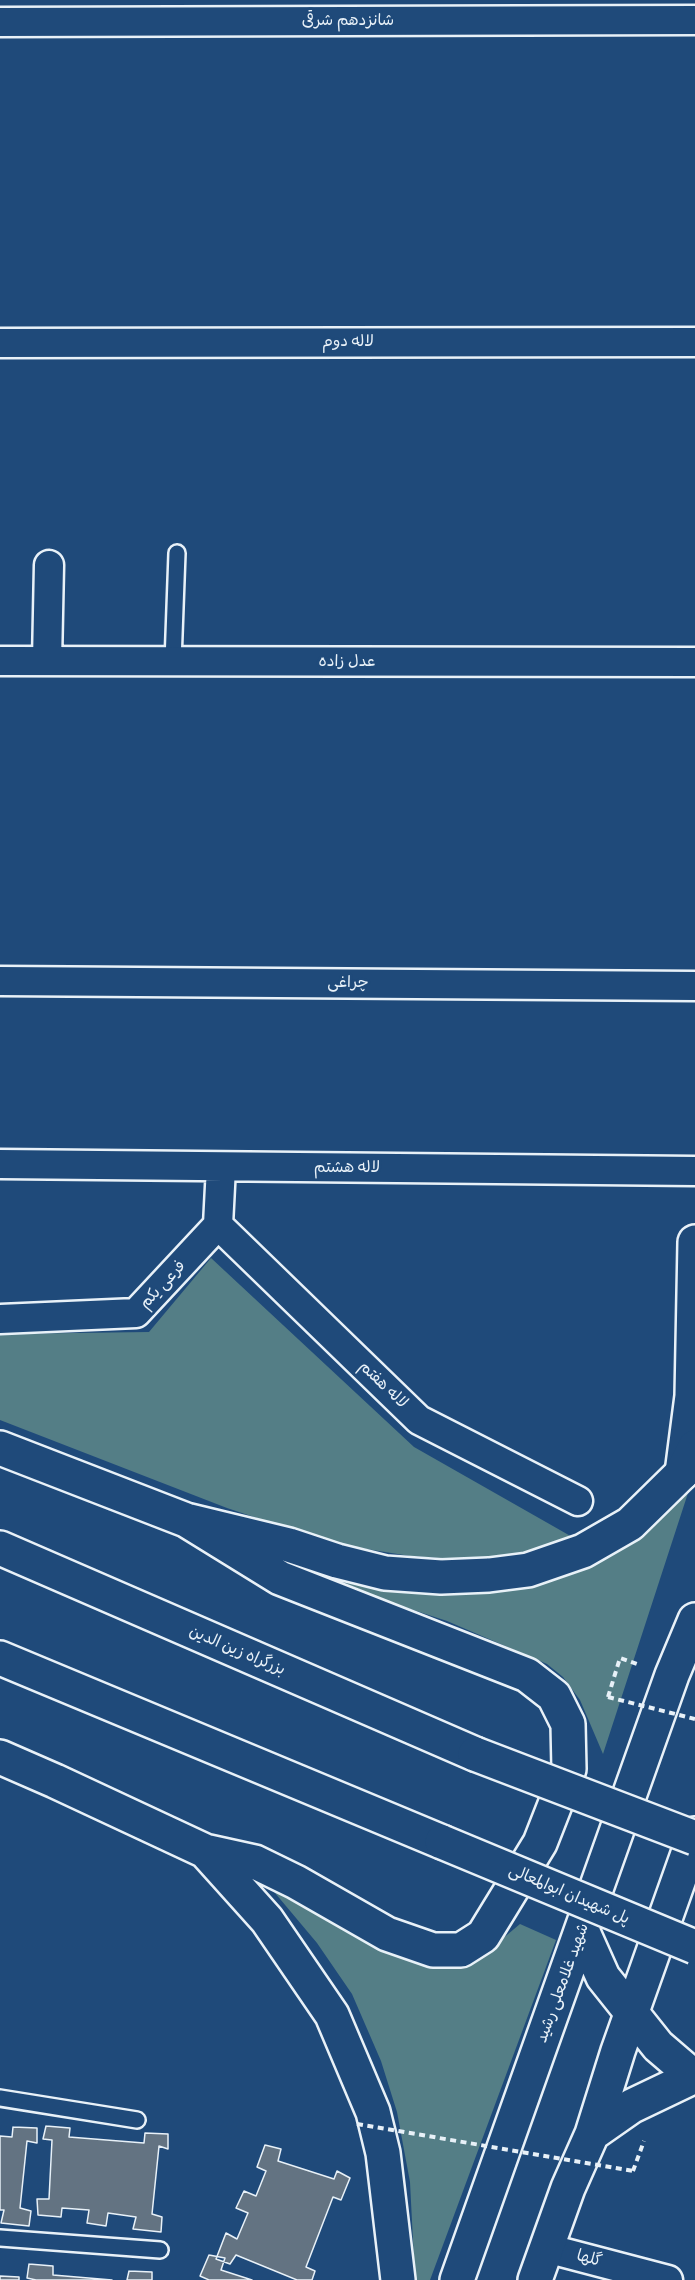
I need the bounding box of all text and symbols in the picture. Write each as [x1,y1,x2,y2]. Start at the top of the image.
street label: شانزدهم شرقی [302,11,394,31]
street label: لاله دوم [322,332,374,352]
street label: عدل زاده [319,652,375,672]
street label: چراغی [327,973,369,993]
street label: لاله هشتم [314,1158,380,1178]
street label: فرعی یکم [136,1257,190,1313]
street label: لاله هفتم [355,1357,411,1413]
street label: بزرگراه زین الدین [186,1622,288,1680]
street label: پل شهیدان ابوالمعالی [506,1861,632,1929]
street label: شهید غلامعلی رشید [532,1921,594,2045]
street label: گلها [574,2246,604,2272]

